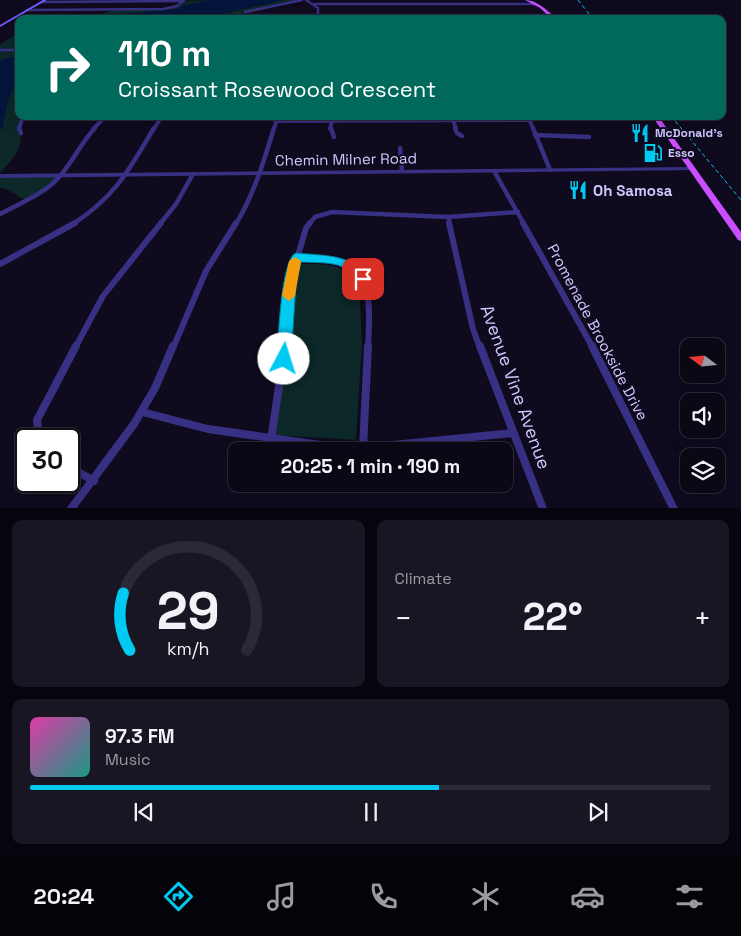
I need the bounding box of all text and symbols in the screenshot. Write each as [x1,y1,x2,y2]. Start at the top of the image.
text: 110 m [118,32,211,76]
icon: right [35,35,100,100]
text: Croissant Rosewood Crescent [118,75,436,103]
restaurant icon: McDonald's [629,122,651,144]
place label: McDonald's [655,125,723,141]
fuel station icon: Esso [642,142,664,164]
place label: Esso [668,145,695,161]
street label: Chemin Milner Road [275,148,417,170]
restaurant icon: Oh Samosa [567,179,589,201]
place label: Oh Samosa [593,181,673,200]
street label: Promenade Brookside Drive [543,241,653,424]
pin [342,258,384,300]
icon: arrive [349,265,377,293]
street label: Avenue Vine Avenue [476,302,556,472]
position arrow [257,332,309,384]
north arrow [680,338,725,382]
map controls [680,338,725,493]
button: sound [680,393,725,438]
speed limit sign: 30 [15,428,80,493]
button: layers [680,448,725,493]
text: 20:25 · 1 min · 190 m [281,454,460,479]
text: Climate [395,568,452,589]
text: 29 [157,578,220,644]
text: 22° [523,593,583,641]
text: − [395,600,412,636]
text: + [694,600,711,636]
text: km/h [167,637,210,660]
text: 97.3 FM [105,724,175,749]
text: Music [105,749,151,770]
icon: previous [130,798,158,826]
icon: pause [357,798,385,826]
icon: next [584,798,612,826]
icon: directions [161,879,196,914]
icon: music [264,879,299,914]
icon: phone [366,879,401,914]
icon: climate [468,879,503,914]
icon: car [570,879,605,914]
icon: filters [672,879,707,914]
text: 20:24 [34,882,94,910]

